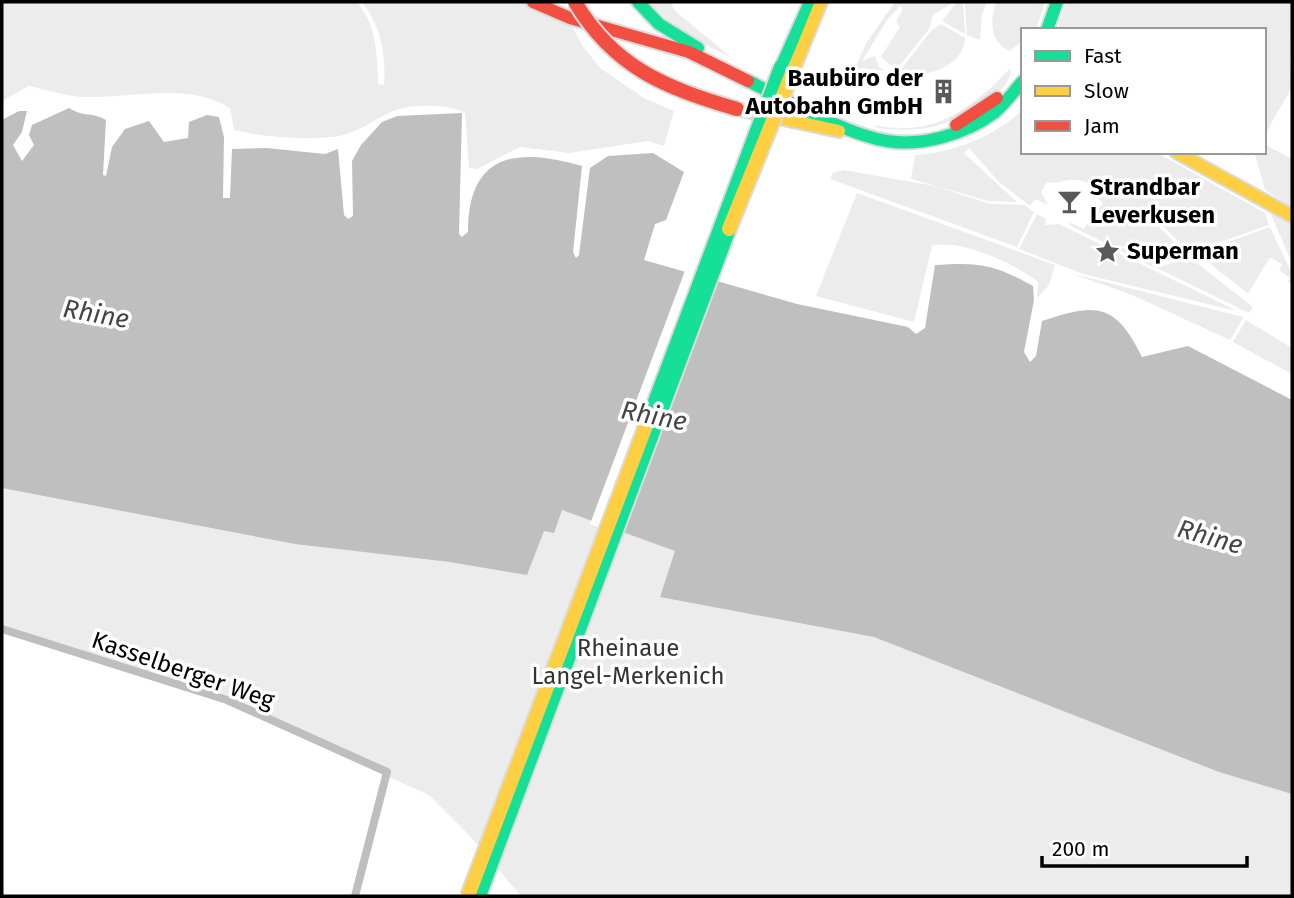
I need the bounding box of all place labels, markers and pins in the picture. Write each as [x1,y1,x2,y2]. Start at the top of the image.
place label: Baubüro der Autobahn GmbH [745,64,923,120]
building icon: Baubüro der Autobahn GmbH [929,78,957,106]
place label: Strandbar Leverkusen [1090,173,1215,229]
bar icon: Strandbar Leverkusen [1056,187,1084,215]
place icon: Superman [1093,237,1121,265]
place label: Superman [1127,237,1239,265]

